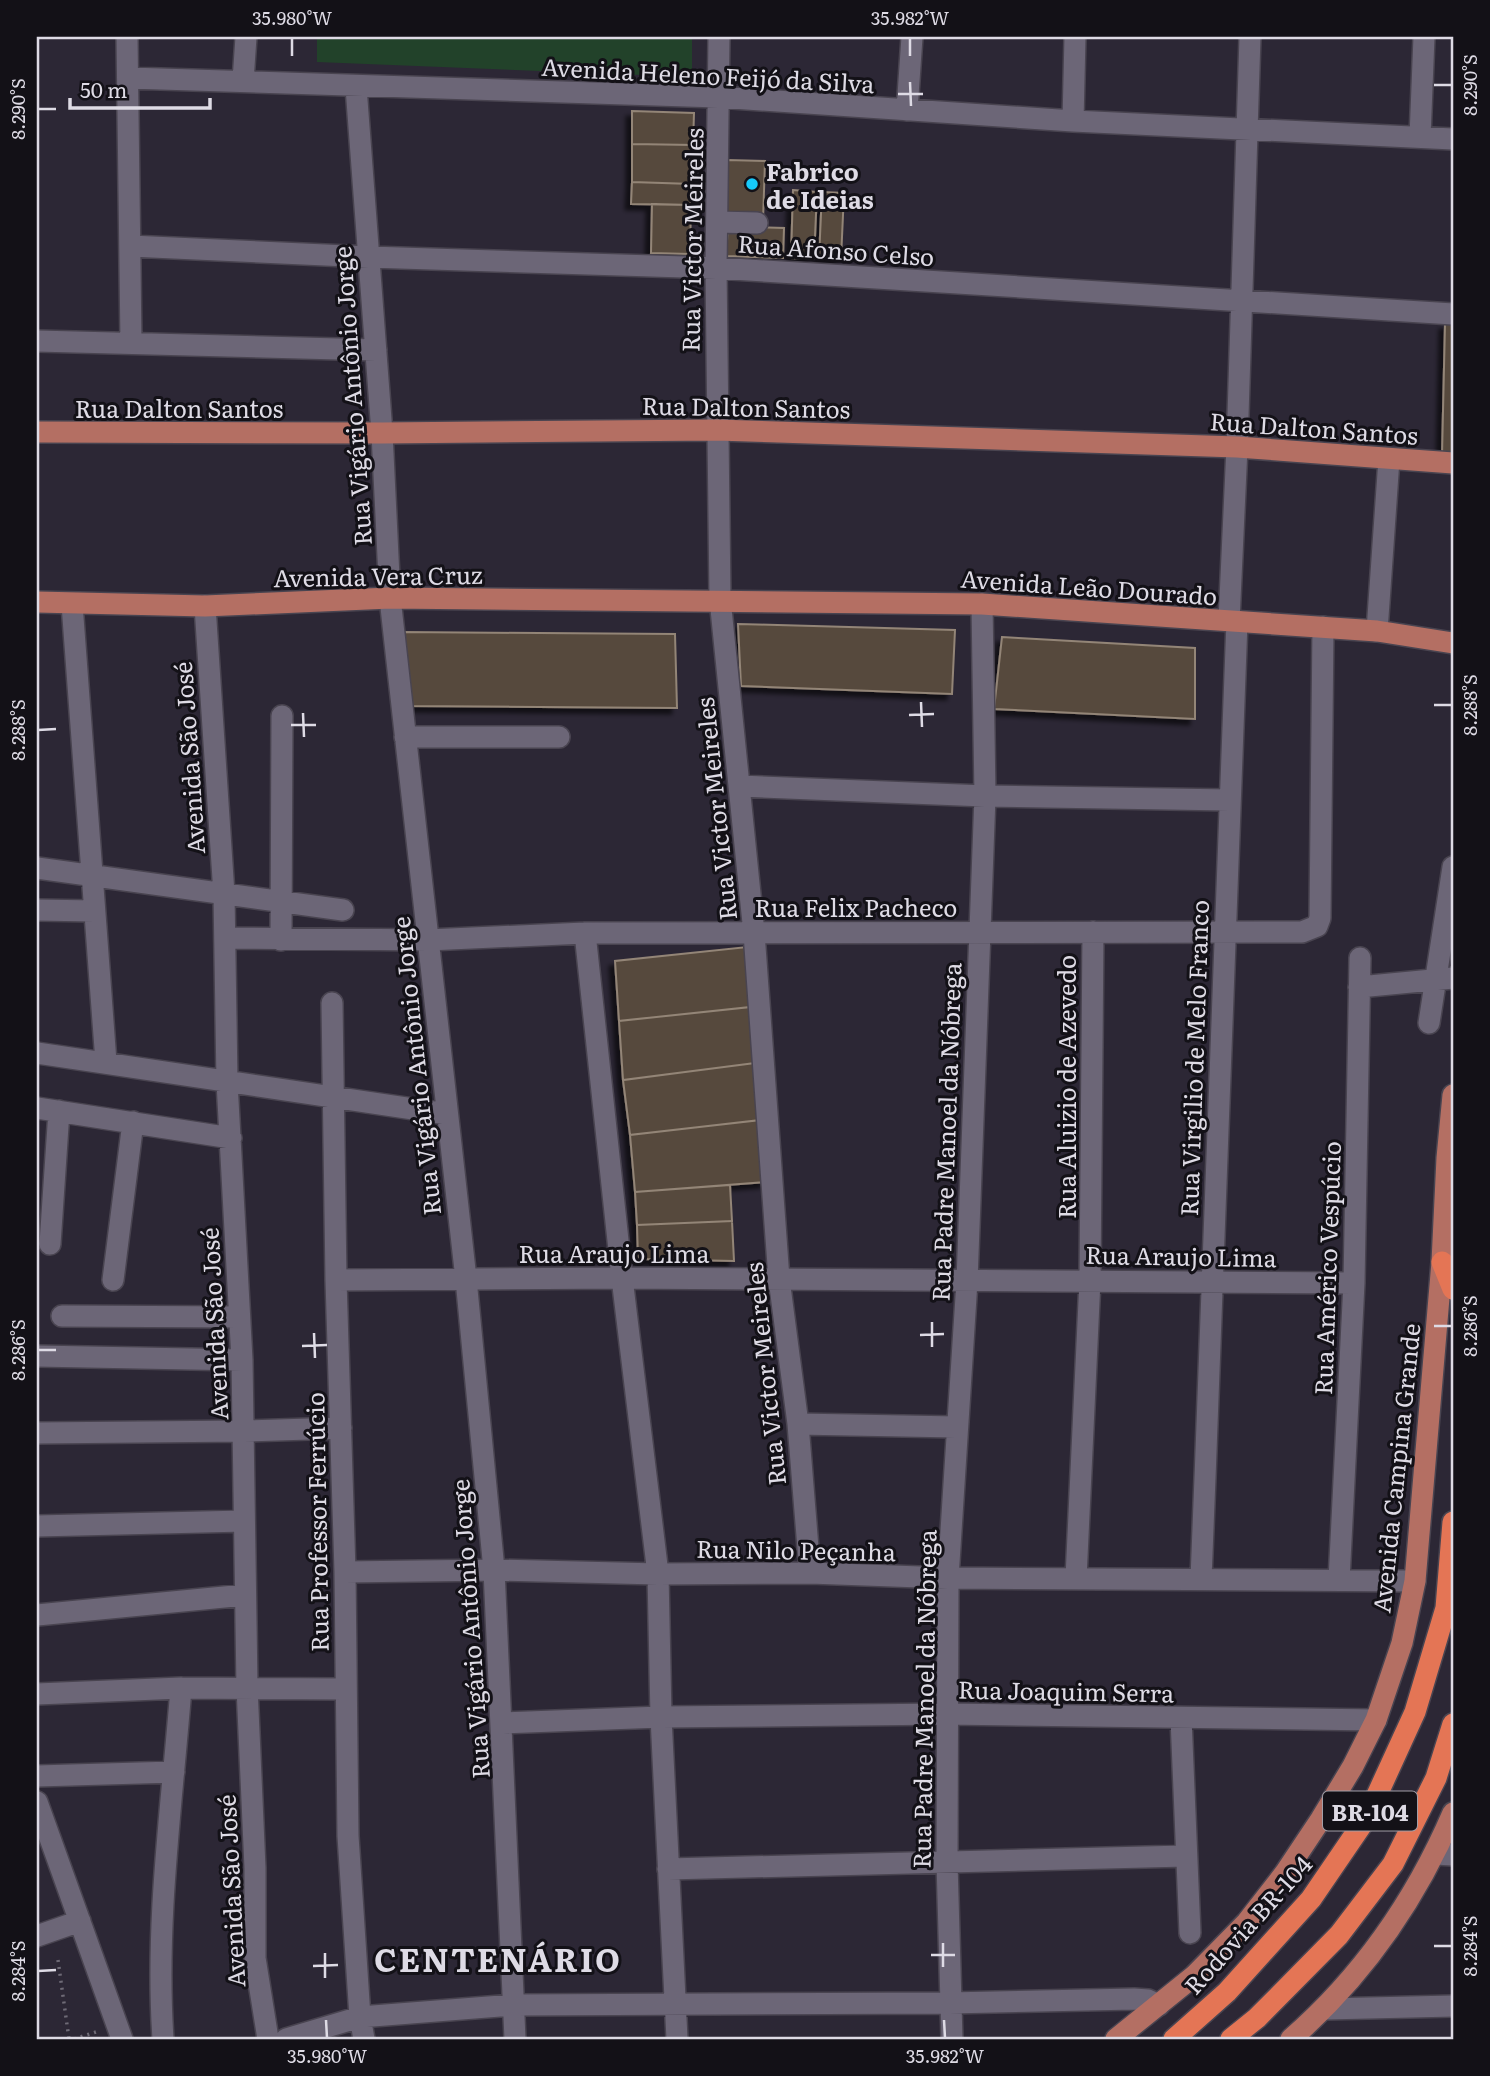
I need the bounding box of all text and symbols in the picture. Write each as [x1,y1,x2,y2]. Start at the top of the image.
text: 35.980°W [252,4,332,31]
text: 35.982°W [871,4,950,31]
street label: Avenida Heleno Feijó da Silva [541,48,876,100]
text: 8.290°S [1456,54,1483,116]
scale bar [70,66,210,110]
text: 50 m [80,73,127,104]
text: 8.290°S [4,78,31,140]
street label: Rua Victor Meireles [672,127,710,352]
place label: Fabrico de Ideias [766,153,874,216]
marker: Fabrico de Ideias [744,176,760,192]
street label: Rua Afonso Celso [737,225,935,273]
street label: Rua Vigário Antônio Jorge [323,245,379,547]
street label: Rua Dalton Santos [641,387,851,425]
street label: Rua Dalton Santos [75,390,283,425]
street label: Rua Dalton Santos [1209,402,1419,452]
street label: Avenida Vera Cruz [273,556,483,594]
street label: Avenida Leão Dourado [959,560,1219,612]
street label: Avenida São José [164,661,212,855]
text: 8.288°S [1456,674,1483,736]
street label: Rua Victor Meireles [686,696,744,922]
text: 8.288°S [4,699,31,761]
street label: Rua Felix Pacheco [755,889,957,924]
street label: Rua Virgilio de Melo Franco [1170,899,1216,1217]
street label: Rua Vigário Antônio Jorge [382,915,448,1217]
street label: Rua Aluizio de Azevedo [1048,955,1083,1219]
street label: Rua Padre Manoel da Nóbrega [922,962,968,1302]
street label: Rua Américo Vespúcio [1304,1140,1348,1396]
street label: Avenida São José [190,1227,236,1421]
street label: Rua Araujo Lima [518,1235,710,1270]
street label: Rua Araujo Lima [1085,1236,1277,1274]
street label: Rua Victor Meireles [735,1261,793,1487]
text: 8.286°S [1456,1295,1483,1357]
text: 8.286°S [4,1319,31,1381]
street label: Avenida Campina Grande [1362,1321,1428,1615]
street label: Rua Professor Ferrúcio [296,1392,336,1652]
street label: Rua Vigário Antônio Jorge [441,1478,497,1780]
street label: Rua Padre Manoel da Nóbrega [903,1529,943,1869]
street label: Rua Nilo Peçanha [696,1530,896,1568]
street label: Rua Joaquim Serra [958,1671,1174,1709]
road number: BR-104 [1323,1792,1417,1830]
street label: Avenida São José [207,1794,253,1988]
street label: Rodovia BR-104 [1175,1847,1319,2001]
text: 8.284°S [1456,1915,1483,1977]
district label: CENTENÁRIO [374,1934,622,1982]
text: 8.284°S [4,1940,31,2002]
text: 35.980°W [287,2042,367,2069]
text: 35.982°W [906,2042,985,2069]

